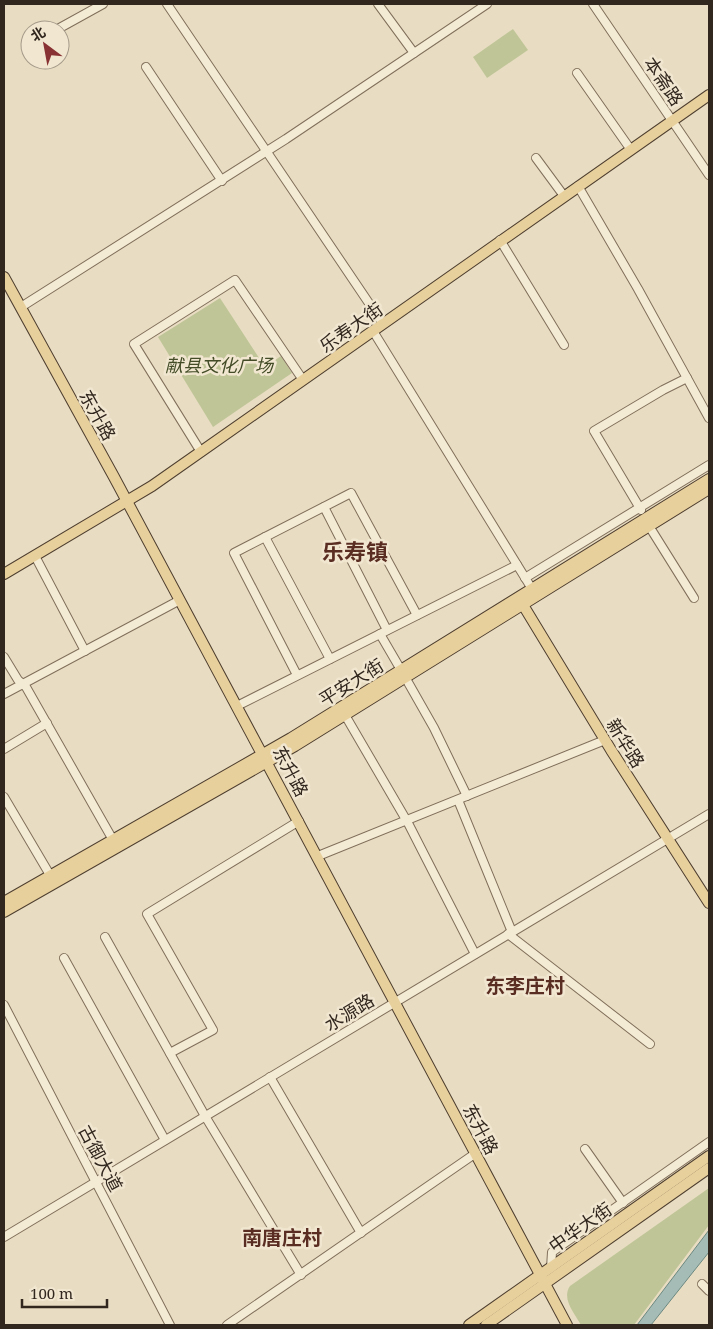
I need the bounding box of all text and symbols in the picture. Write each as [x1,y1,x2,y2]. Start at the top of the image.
north arrow [20,20,70,70]
text: 北 [27,22,49,45]
street label: 本斋路 [639,52,689,110]
street label: 乐寿大街 [315,297,387,357]
park label: 献县文化广场 [165,353,275,377]
street label: 东升路 [74,386,122,444]
district label: 乐寿镇 [322,536,388,566]
street label: 平安大街 [314,653,388,711]
street label: 新华路 [602,714,650,772]
street label: 东升路 [268,742,314,800]
district label: 东李庄村 [485,972,565,999]
street label: 水源路 [320,988,378,1036]
street label: 东升路 [458,1100,504,1158]
street label: 古御大道 [74,1121,128,1195]
street label: 中华大街 [544,1197,616,1257]
district label: 南唐庄村 [242,1224,322,1251]
scale bar [22,1276,108,1308]
text: 100 m [30,1283,73,1303]

